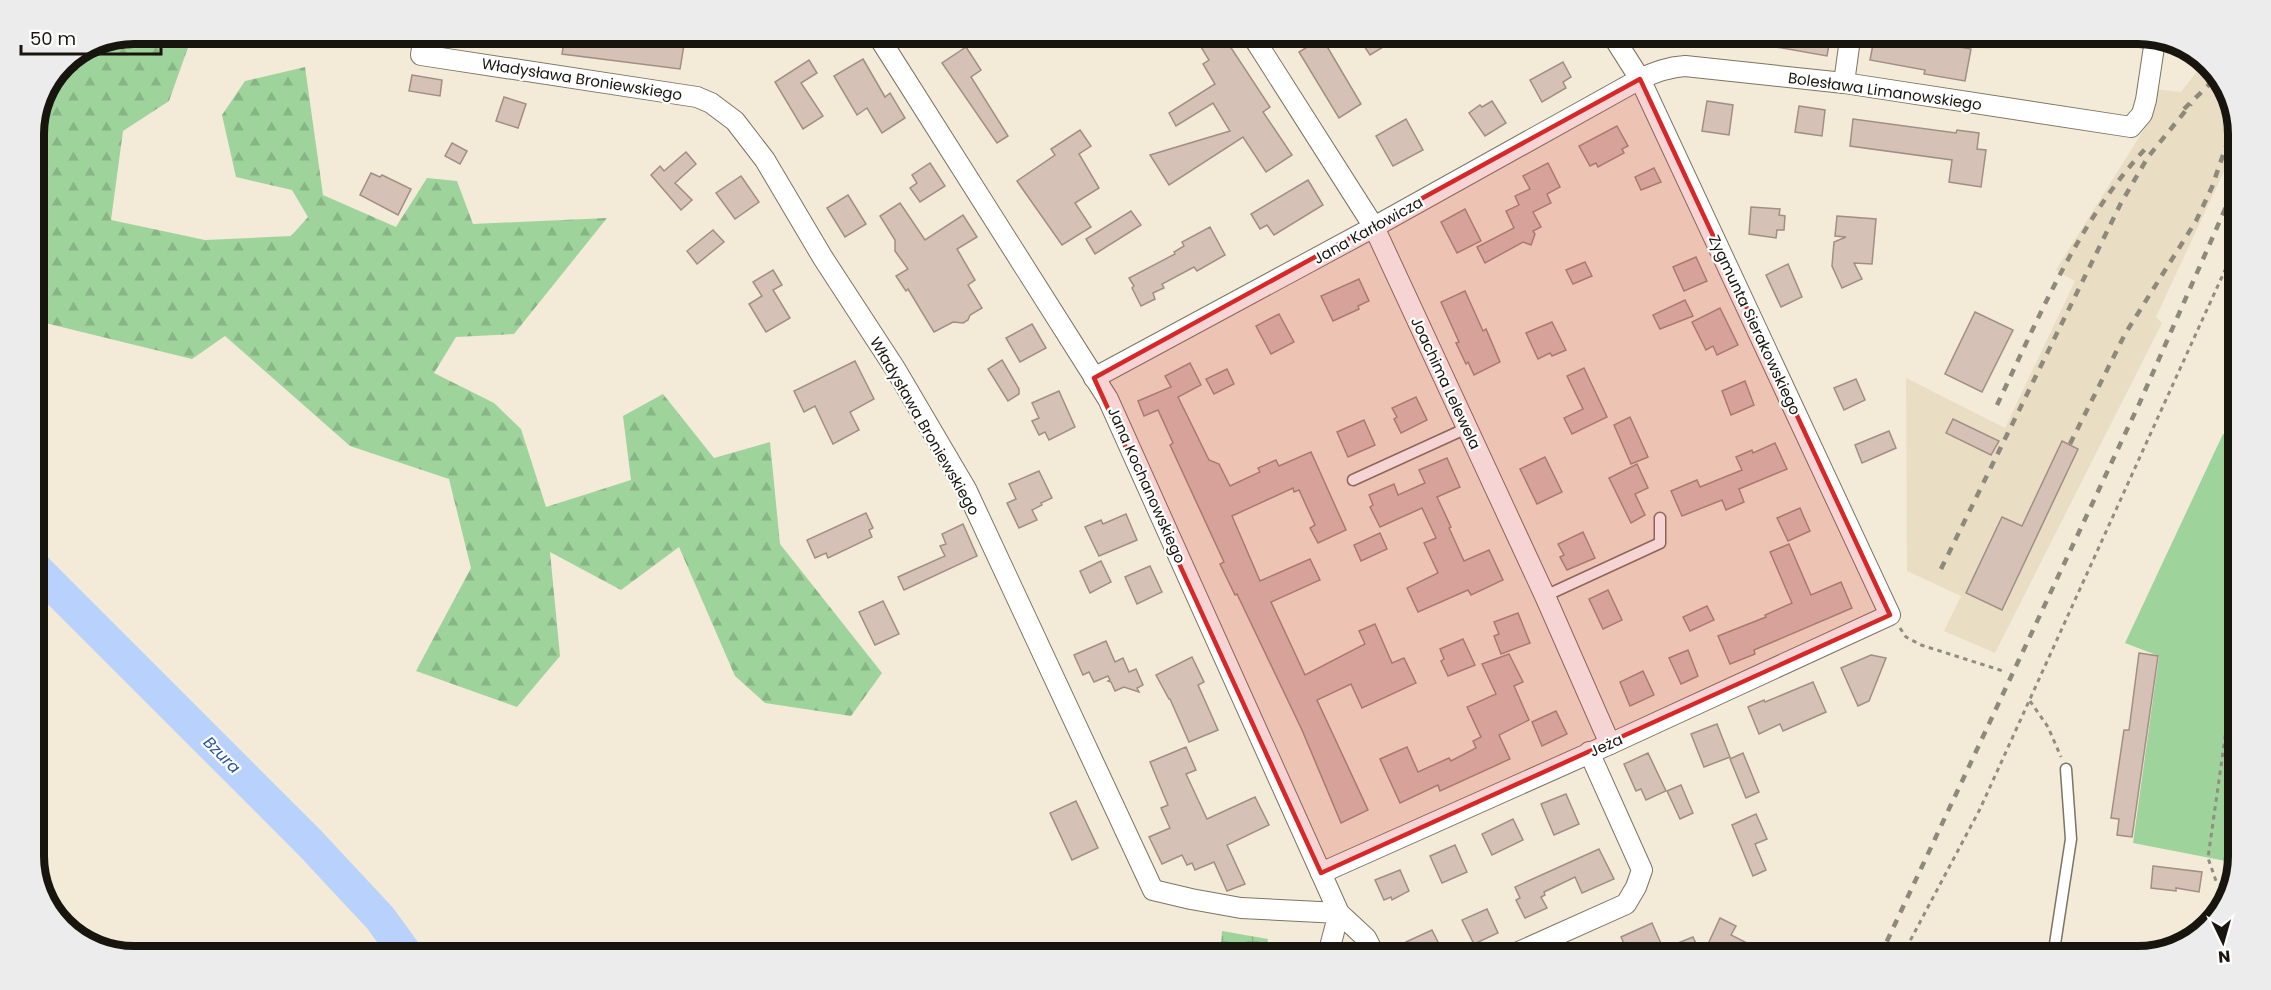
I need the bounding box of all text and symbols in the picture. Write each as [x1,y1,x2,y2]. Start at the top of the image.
scale bar [21,18,160,56]
text: 50 m [30,26,76,51]
street label: Władysława Broniewskiego [480,53,684,105]
street label: Bolesława Limanowskiego [1787,67,1983,115]
street label: Jana Karłowicza [1310,191,1426,269]
street label: Zygmunta Sierakowskiego [1704,232,1806,418]
street label: Joachima Lelewela [1406,313,1486,453]
street label: Władysława Broniewskiego [865,333,985,519]
street label: Jana Kochanowskiego [1103,404,1191,566]
street label: Jeża [1586,728,1626,762]
water label: Bzura [198,731,246,779]
north arrow [2193,912,2253,972]
text: N [2217,944,2231,968]

